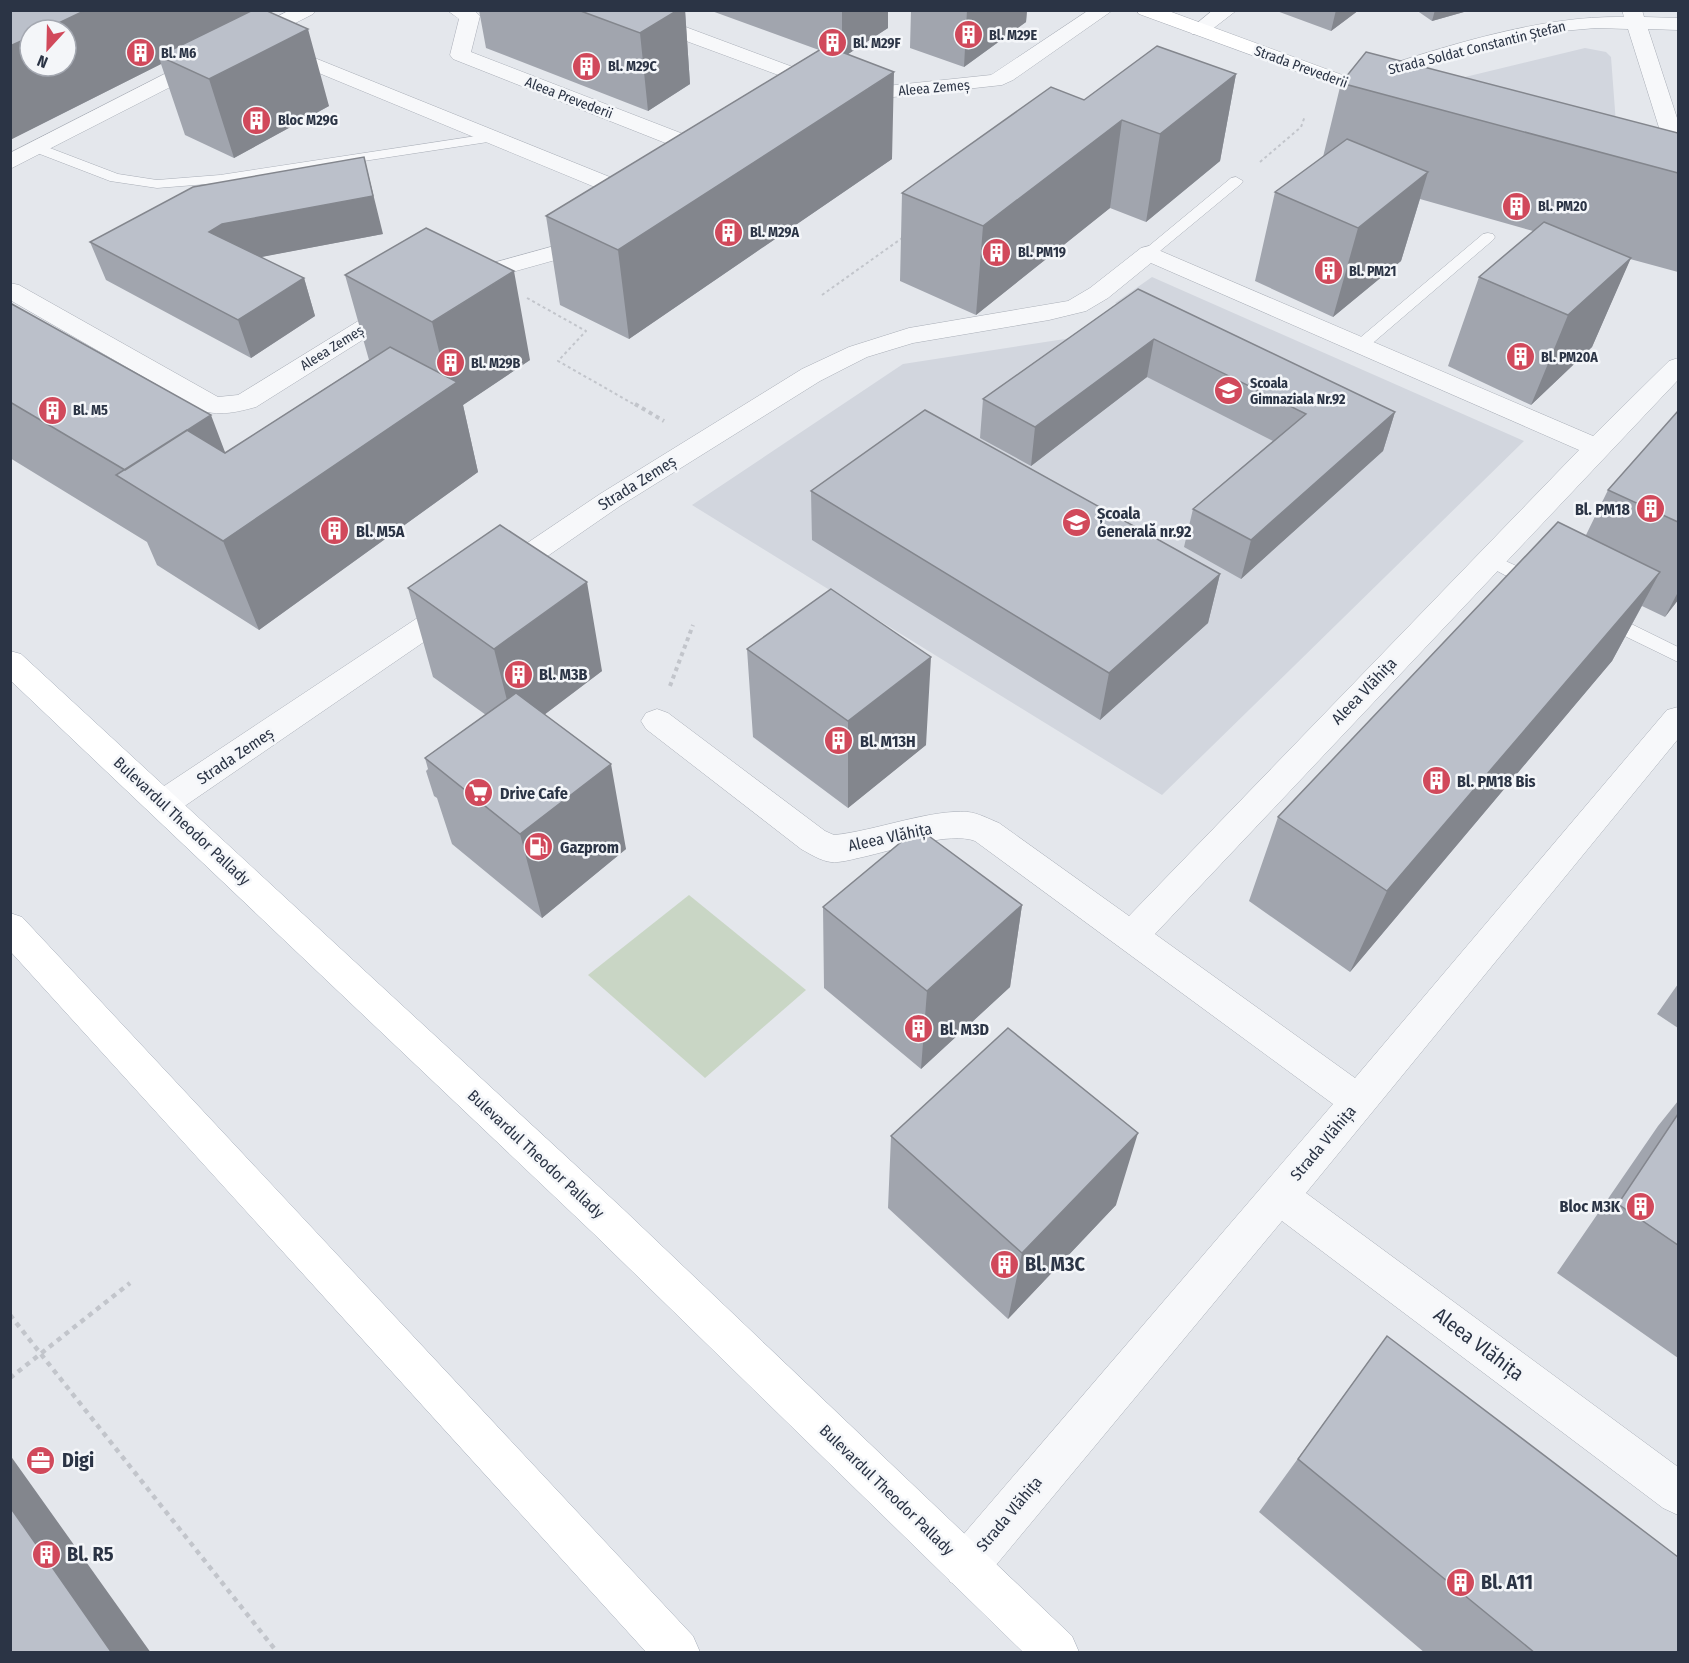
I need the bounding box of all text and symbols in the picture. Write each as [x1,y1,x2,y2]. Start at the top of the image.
north arrow [18,18,78,78]
street label: Strada Soldat Constantin Ștefan [1387,18,1568,79]
building icon: Bl. M29E [952,19,984,51]
building icon: Bl. M29F [816,27,848,59]
place label: Bl. M29E [989,27,1038,44]
place label: Bl. M29F [853,35,902,52]
building icon: Bl. M6 [124,37,156,69]
street label: Strada Prevederii [1252,42,1350,92]
place label: Bl. M6 [161,45,196,62]
building icon: Bl. M29C [571,50,603,82]
text: N [35,51,51,72]
place label: Bl. M29C [608,58,658,75]
street label: Aleea Prevederii [523,73,615,123]
street label: Aleea Zemeș [898,76,971,101]
building icon: Bloc M29G [241,104,273,136]
place label: Bloc M29G [278,112,338,129]
building icon: Bl. PM20 [1501,190,1533,222]
place label: Bl. PM20 [1538,198,1588,215]
building icon: Bl. M29A [713,216,745,248]
place label: Bl. M29A [750,224,799,241]
building icon: Bl. PM19 [981,236,1013,268]
place label: Bl. PM19 [1018,244,1066,261]
building icon: Bl. PM21 [1312,255,1344,287]
place label: Bl. PM21 [1349,263,1396,280]
street label: Aleea Zemeș [297,322,367,375]
building icon: Bl. PM20A [1504,341,1536,373]
building icon: Bl. M29B [434,347,466,379]
place label: Bl. PM20A [1541,349,1598,366]
place label: Bl. M29B [471,355,521,372]
school or university icon: Scoala Gimnaziala Nr.92 [1213,375,1245,407]
place label: Scoala Gimnaziala Nr.92 [1250,375,1346,408]
building icon: Bl. M5 [36,394,68,426]
place label: Bl. M5 [73,402,108,419]
street label: Strada Zemeș [594,451,680,515]
building icon: Bl. PM18 [1635,493,1667,525]
place label: Bl. PM18 [1575,500,1631,519]
place label: Școala Generală nr.92 [1097,504,1192,541]
school or university icon: Școala Generală nr.92 [1060,506,1092,538]
building icon: Bl. M5A [319,515,351,547]
place label: Bl. M5A [356,522,405,541]
street label: Aleea Vlăhița [1328,654,1401,729]
building icon: Bl. M3B [502,658,534,690]
place label: Bl. M3B [539,665,588,684]
street label: Strada Zemeș [193,723,278,789]
building icon: Bl. M13H [823,725,855,757]
place label: Bl. M13H [860,732,916,751]
street label: Bulevardul Theodor Pallady [110,753,255,890]
building icon: Bl. PM18 Bis [1420,765,1452,797]
place label: Bl. PM18 Bis [1457,772,1536,791]
supermarket icon: Drive Cafe [463,777,495,809]
place label: Drive Cafe [500,784,568,803]
street label: Aleea Vlăhița [846,819,934,856]
fuel station icon: Gazprom [523,831,555,863]
place label: Gazprom [560,838,619,857]
building icon: Bl. M3D [903,1013,935,1045]
place label: Bl. M3D [940,1020,990,1039]
street label: Bulevardul Theodor Pallady [464,1086,609,1223]
street label: Strada Vlăhița [1286,1102,1361,1185]
building icon: Bloc M3K [1625,1190,1657,1222]
place label: Bloc M3K [1560,1197,1621,1216]
building icon: Bl. M3C [988,1248,1020,1280]
place label: Bl. M3C [1025,1252,1085,1276]
street label: Aleea Vlăhița [1429,1302,1529,1386]
street label: Bulevardul Theodor Pallady [816,1421,959,1560]
office icon: Digi [25,1444,57,1476]
place label: Digi [62,1448,94,1472]
street label: Strada Vlăhița [972,1473,1047,1556]
building icon: Bl. R5 [30,1538,62,1570]
place label: Bl. R5 [67,1542,114,1566]
building icon: Bl. A11 [1444,1566,1476,1598]
place label: Bl. A11 [1481,1570,1533,1594]

